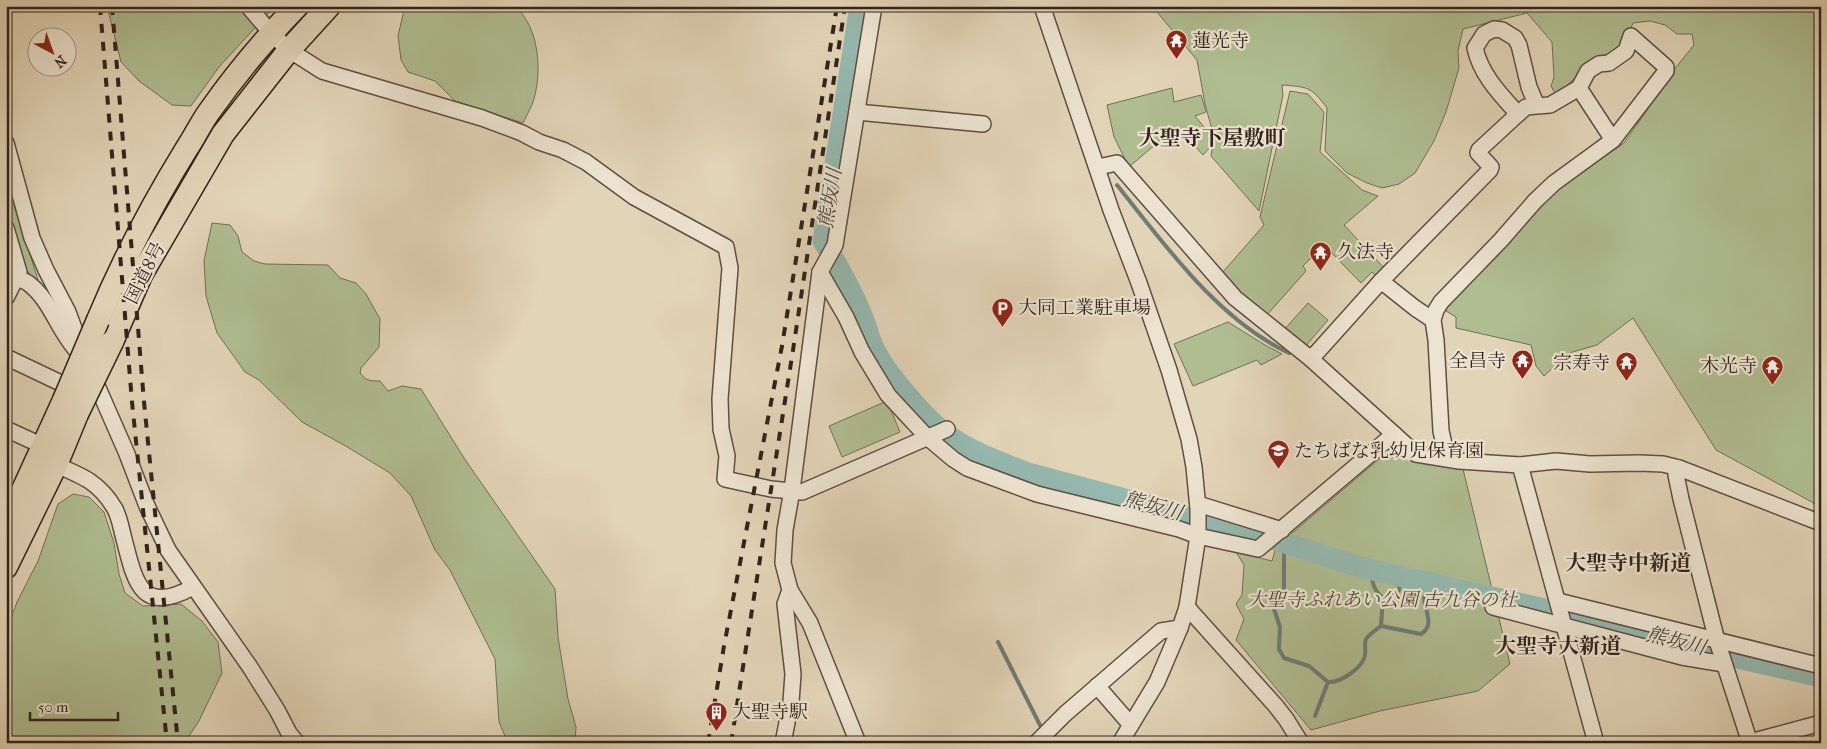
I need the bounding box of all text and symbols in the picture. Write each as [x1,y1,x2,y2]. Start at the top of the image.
north arrow [28,28,78,78]
temple icon: 蓮光寺 [1164,29,1188,60]
place label: 蓮光寺 [1192,30,1249,52]
text: N [50,52,70,72]
district label: 大聖寺下屋敷町 [1139,126,1286,150]
water label: 熊坂川 [814,165,846,229]
street label: 国道8号 [120,238,170,308]
temple icon: 久法寺 [1309,240,1333,271]
place label: 久法寺 [1337,241,1394,263]
parking icon: 大同工業駐車場 [990,296,1014,327]
place label: 大同工業駐車場 [1018,297,1151,319]
temple icon: 全昌寺 [1510,349,1534,380]
place label: 全昌寺 [1449,350,1506,372]
temple icon: 宗寿寺 [1614,351,1638,382]
place label: 宗寿寺 [1553,352,1610,374]
temple icon: 木光寺 [1761,354,1785,385]
place label: 木光寺 [1700,355,1757,377]
school or university icon: たちばな乳幼児保育園 [1266,439,1290,470]
place label: たちばな乳幼児保育園 [1294,440,1484,462]
water label: 熊坂川 [1121,487,1187,525]
district label: 大聖寺中新道 [1565,551,1691,575]
park label: 大聖寺ふれあい公園 古九谷の社 [1247,589,1519,611]
water label: 熊坂川 [1644,623,1710,660]
district label: 大聖寺大新道 [1495,634,1621,658]
scale bar [30,689,118,721]
text: 50 m [38,698,69,716]
building icon: 大聖寺駅 [704,700,728,731]
place label: 大聖寺駅 [732,701,808,723]

